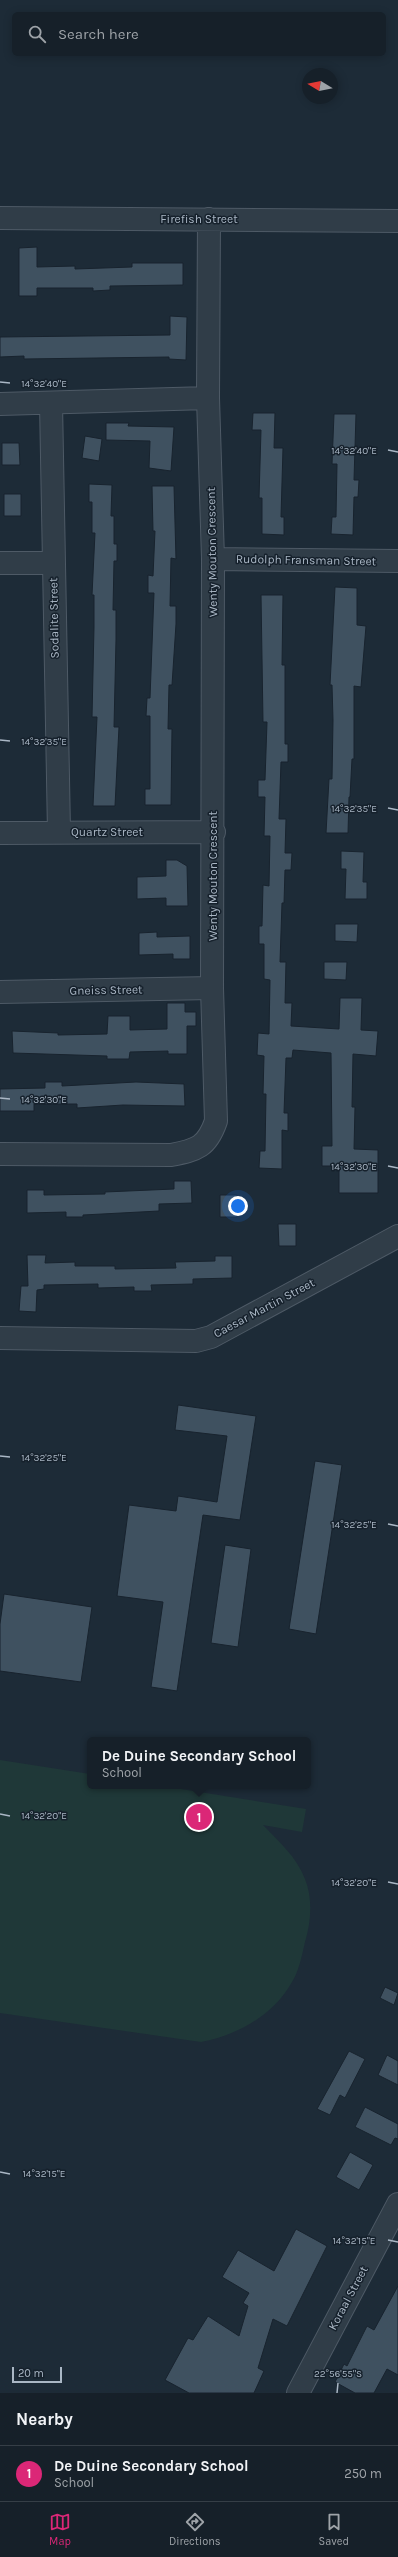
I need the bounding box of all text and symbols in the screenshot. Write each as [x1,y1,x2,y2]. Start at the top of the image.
search box [12,12,386,56]
icon: search [26,23,48,45]
text: Search here [58,25,139,43]
north arrow [302,68,338,104]
street label: Firefish Street [160,212,238,226]
text: 14°32'40"E [21,378,67,390]
text: 14°32'40"E [331,445,377,457]
street label: Wenty Mouton Crescent [204,486,220,617]
street label: Rudolph Fransman Street [236,552,377,568]
street label: Sodalite Street [46,577,62,659]
text: 14°32'35"E [21,736,67,748]
text: 14°32'35"E [331,803,377,815]
street label: Wenty Mouton Crescent [206,810,220,941]
street label: Quartz Street [71,825,143,839]
street label: Gneiss Street [69,982,143,998]
text: 14°32'30"E [21,1094,67,1106]
text: 14°32'30"E [331,1161,377,1173]
your location [228,1196,248,1216]
street label: Caesar Martin Street [211,1275,317,1341]
text: 14°32'25"E [21,1452,67,1464]
text: 14°32'25"E [331,1519,377,1531]
popup [87,1737,311,1789]
text: De Duine Secondary School [102,1747,296,1765]
text: School [102,1765,142,1780]
pin: 1 [186,1802,212,1832]
text: 14°32'20"E [21,1810,67,1822]
text: 14°32'20"E [331,1877,377,1889]
text: 14°32'15"E [23,2168,65,2180]
text: 14°32'15"E [333,2235,375,2247]
street label: Koraal Street [325,2263,371,2332]
scale bar [12,2365,62,2384]
text: 20 m [18,2367,44,2380]
text: 22°56'55"S [314,2368,362,2380]
text: Nearby [16,2409,73,2429]
text: De Duine Secondary School [54,2457,249,2475]
text: 1 [27,2466,31,2481]
text: 250 m [344,2466,382,2481]
text: School [54,2475,94,2490]
tab: Map [49,2511,71,2548]
tab: Directions [169,2511,221,2548]
tab: Saved [319,2511,349,2548]

